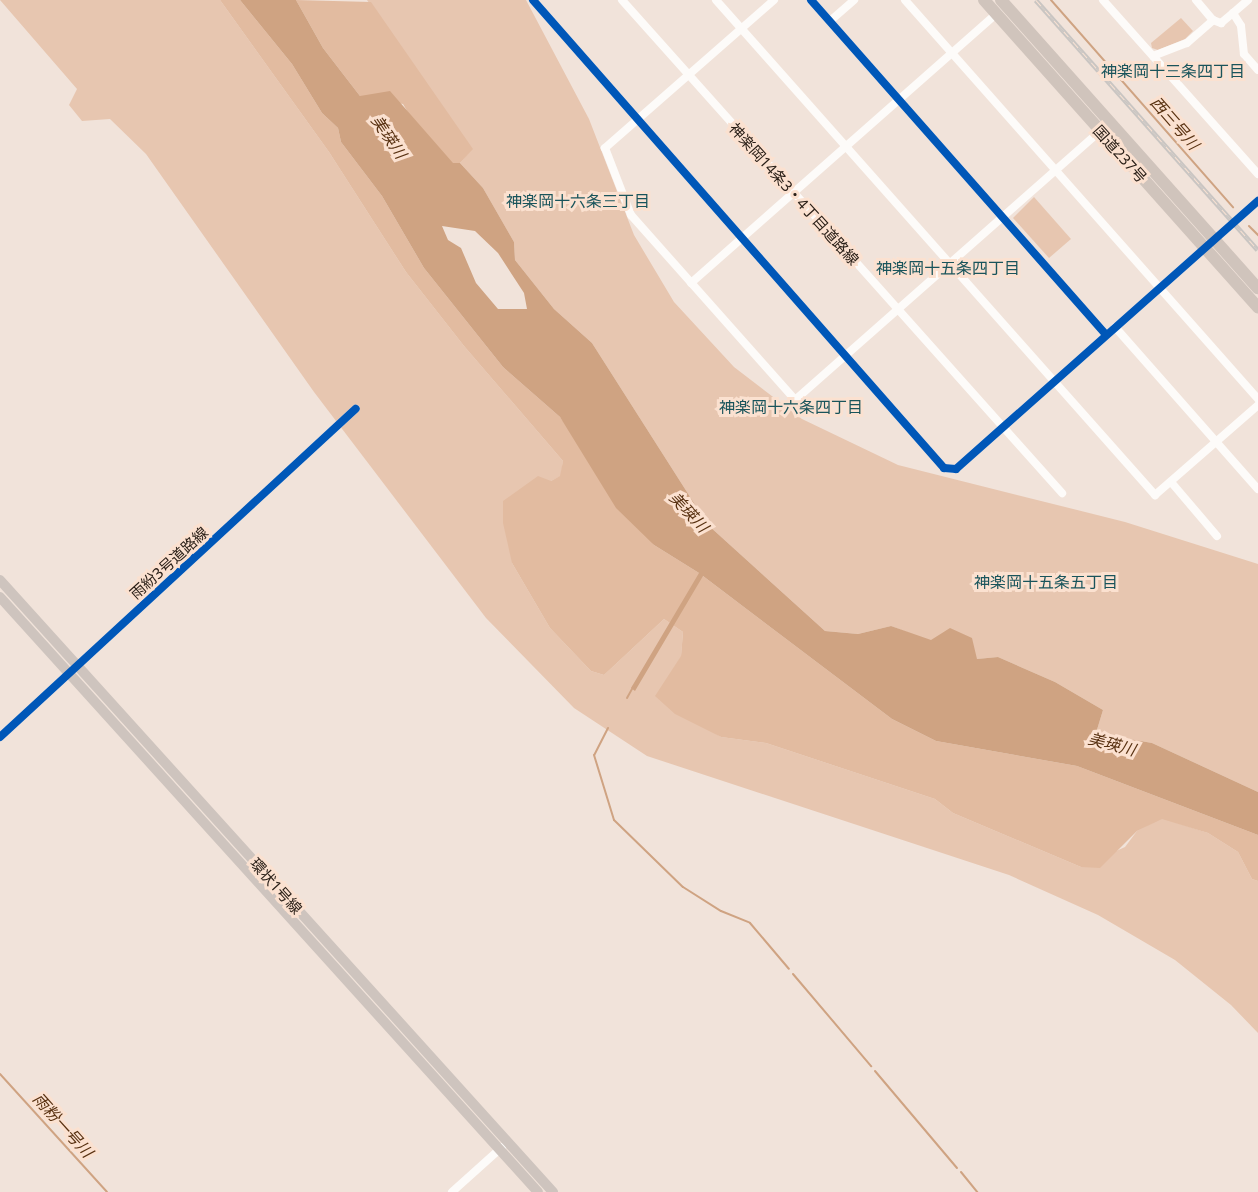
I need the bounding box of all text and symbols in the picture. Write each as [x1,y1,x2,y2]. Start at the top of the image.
district label: 神楽岡十三条四丁目 [1101,61,1245,81]
water label: 西三号川 [1147,93,1203,153]
water label: 美瑛川 [368,112,410,162]
street label: 神楽岡14条3・4丁目道路線 [726,119,862,269]
street label: 国道237号 [1090,122,1150,186]
district label: 神楽岡十六条三丁目 [506,191,650,211]
district label: 神楽岡十五条四丁目 [876,258,1020,278]
district label: 神楽岡十六条四丁目 [719,397,863,417]
water label: 美瑛川 [666,488,712,536]
street label: 雨紛3号道路線 [126,523,212,603]
district label: 神楽岡十五条五丁目 [974,572,1118,592]
water label: 美瑛川 [1086,729,1138,759]
street label: 環状1号線 [246,854,306,918]
water label: 雨粉一号川 [29,1089,97,1161]

